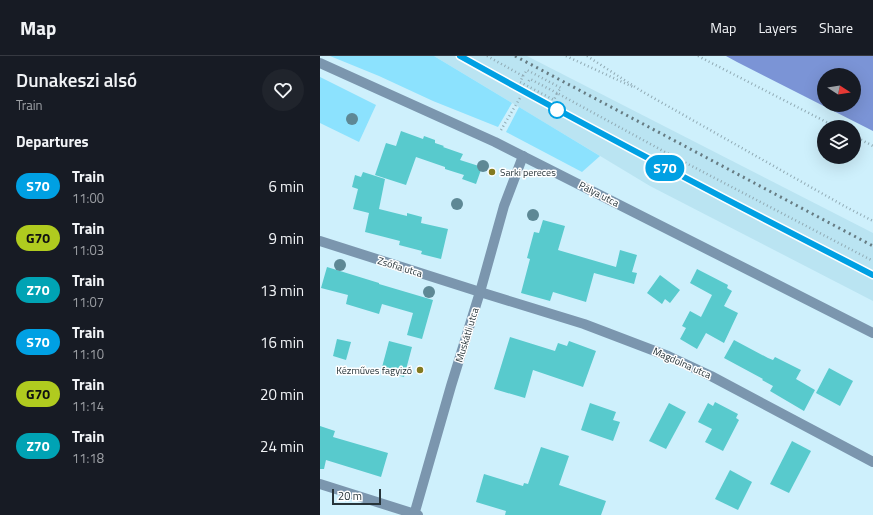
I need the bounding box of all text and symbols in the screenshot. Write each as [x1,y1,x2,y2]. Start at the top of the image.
text: Map [20,13,56,42]
text: Map [710,17,736,38]
text: Layers [758,17,797,38]
text: Share [819,17,853,38]
text: Dunakeszi alsó [16,65,137,94]
north arrow [817,68,861,112]
map controls [817,68,861,164]
button: heart [262,69,304,111]
text: Train [16,95,43,115]
unlabelled marker [548,101,566,119]
button: layers [817,120,861,164]
text: Departures [16,130,89,153]
line badge: S70 [642,155,688,181]
text: S70 [653,157,677,178]
text: Train [72,165,105,188]
place label: Sarki pereces [500,165,556,180]
marker: Sarki pereces [487,167,497,177]
text: S70 [26,175,50,196]
text: 6 min [268,175,304,198]
street label: Pálya utca [576,177,622,211]
text: 11:00 [72,188,104,208]
text: Train [72,217,105,240]
text: G70 [26,227,50,248]
text: 9 min [268,227,304,250]
text: 11:03 [72,240,104,260]
street label: Zsófia utca [376,253,424,281]
text: Train [72,269,105,292]
text: Z70 [26,279,50,300]
text: 13 min [260,279,304,302]
text: 11:07 [72,292,104,312]
street label: Muskátli utca [452,306,482,364]
text: Train [72,321,105,344]
text: S70 [26,331,50,352]
text: 16 min [260,331,304,354]
street label: Magdolna utca [651,343,713,383]
text: 11:10 [72,344,104,364]
place label: Kézműves fagyizó [336,363,412,378]
marker: Kézműves fagyizó [415,365,425,375]
text: Train [72,373,105,396]
text: G70 [26,383,50,404]
text: 20 min [260,383,304,406]
text: 11:14 [72,396,104,416]
text: Train [72,425,105,448]
text: Z70 [26,435,50,456]
text: 24 min [260,435,304,458]
text: 11:18 [72,448,104,468]
scale bar [332,487,381,506]
text: 20 m [338,488,362,504]

